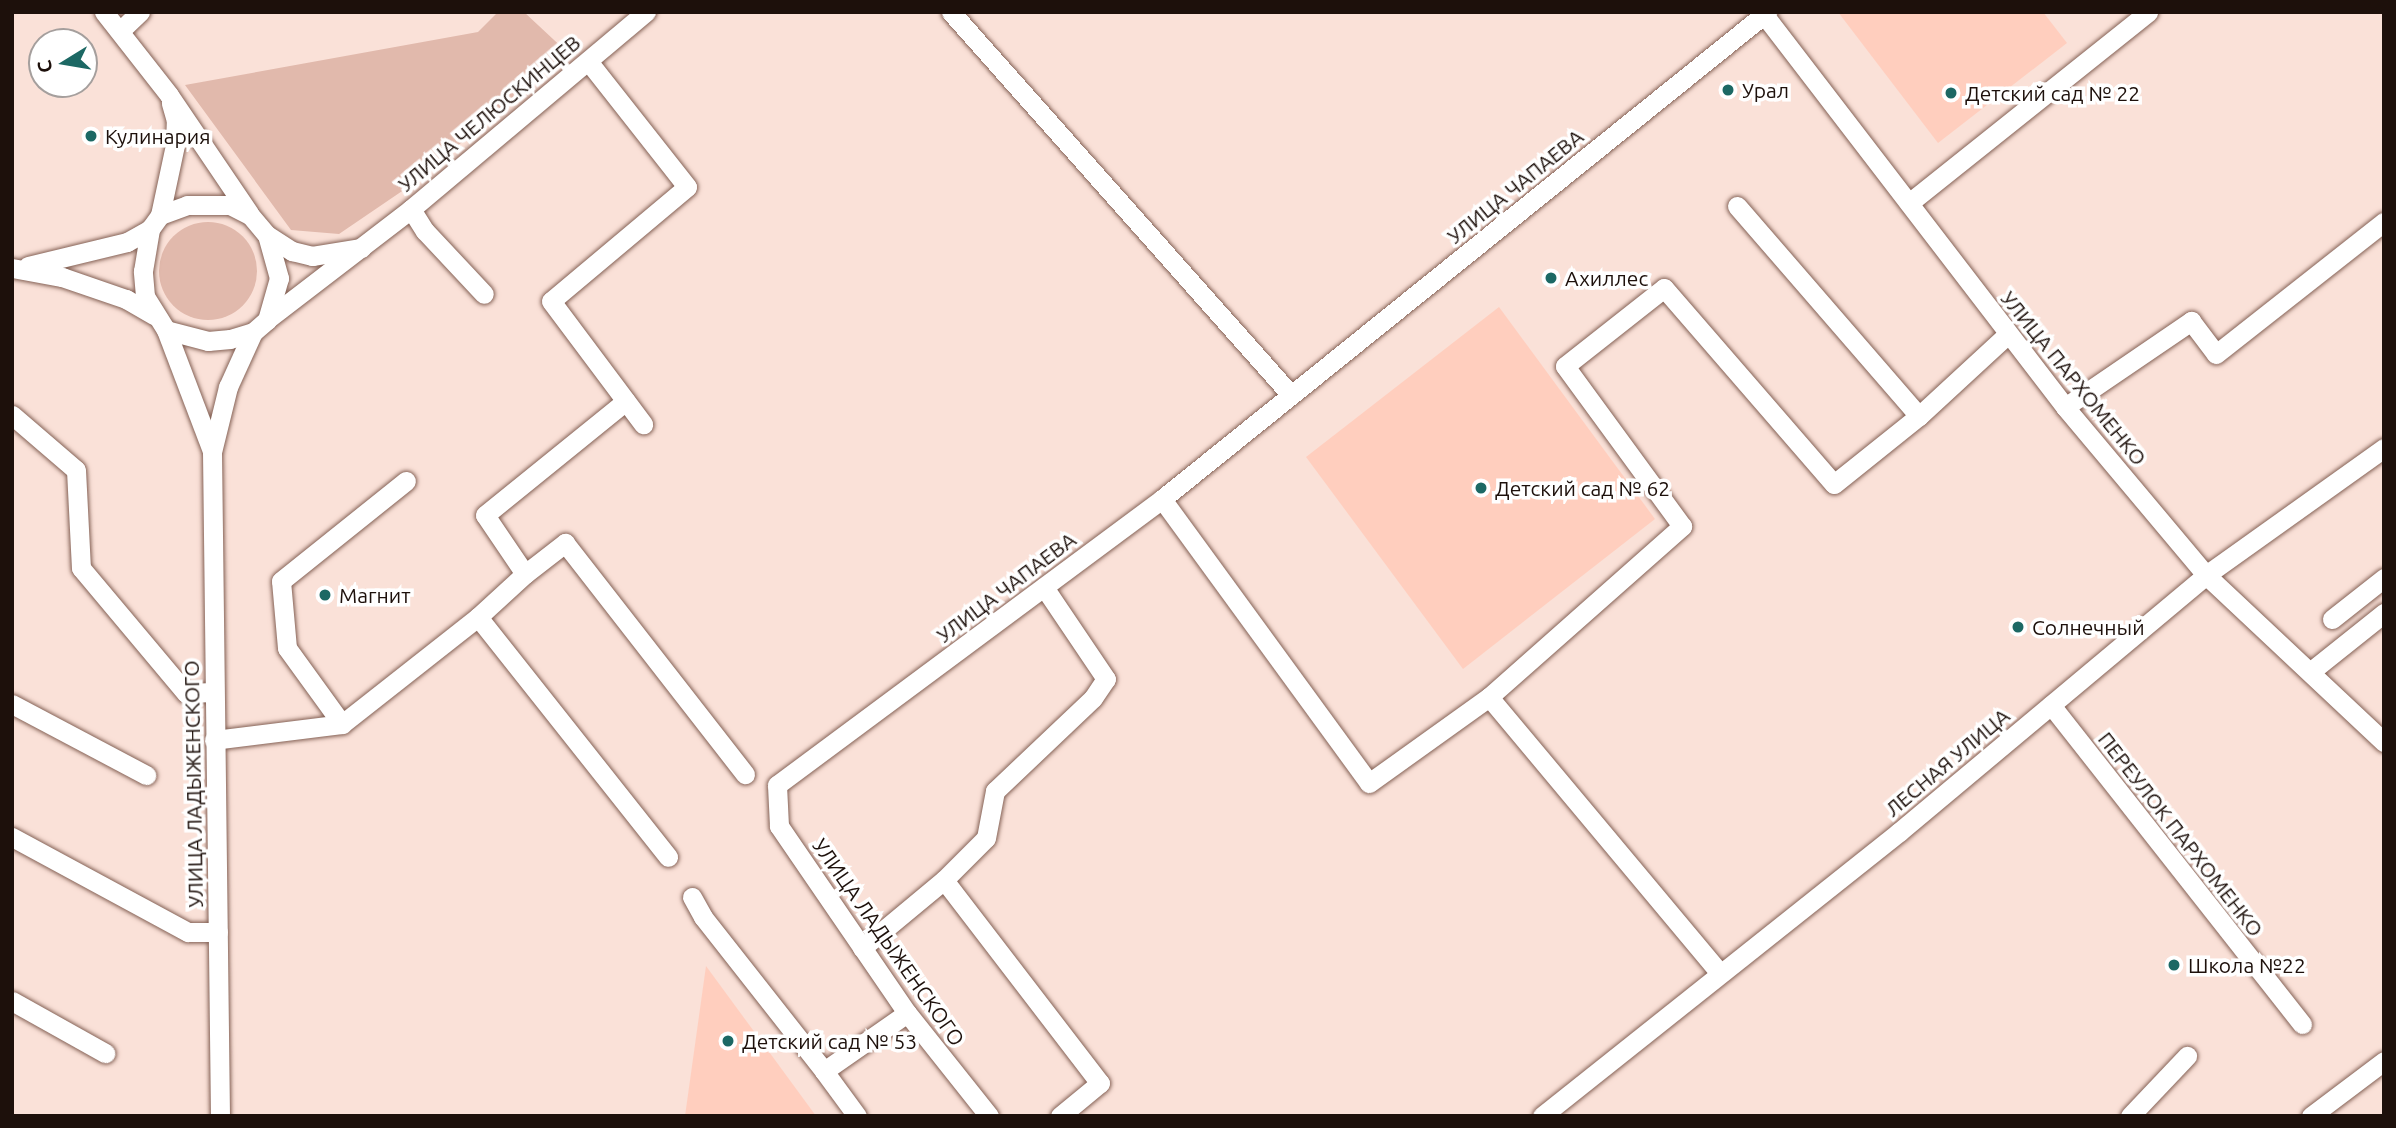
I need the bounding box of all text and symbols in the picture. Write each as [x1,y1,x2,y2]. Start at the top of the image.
north arrow [28,28,98,98]
street label: УЛИЦА ЧЕЛЮСКИНЦЕВ [393,29,585,197]
text: С [32,59,56,75]
place label: Урал [1742,77,1789,103]
place label: Детский сад № 22 [1965,80,2140,106]
marker: Урал [1720,82,1736,98]
marker: Детский сад № 22 [1943,85,1959,101]
place label: Кулинария [105,123,211,149]
street label: УЛИЦА ЧАПАЕВА [1442,123,1588,249]
marker: Кулинария [83,128,99,144]
place label: Ахиллес [1565,265,1648,291]
marker: Ахиллес [1543,270,1559,286]
street label: УЛИЦА ПАРХОМЕНКО [1996,286,2152,470]
place label: Детский сад № 62 [1495,475,1670,501]
marker: Детский сад № 62 [1473,480,1489,496]
street label: УЛИЦА ЧАПАЕВА [932,527,1080,647]
place label: Магнит [339,582,411,608]
marker: Магнит [317,587,333,603]
place label: Солнечный [2032,614,2145,640]
marker: Солнечный [2010,619,2026,635]
street label: УЛИЦА ЛАДЫЖЕНСКОГО [178,660,208,908]
street label: ЛЕСНАЯ УЛИЦА [1880,703,2014,821]
street label: ПЕРЕУЛОК ПАРХОМЕНКО [2093,727,2269,941]
street label: УЛИЦА ЛАДЫЖЕНСКОГО [808,834,970,1050]
place label: Школа №22 [2188,952,2306,978]
marker: Школа №22 [2166,957,2182,973]
place label: Детский сад № 53 [742,1028,917,1054]
marker: Детский сад № 53 [720,1033,736,1049]

